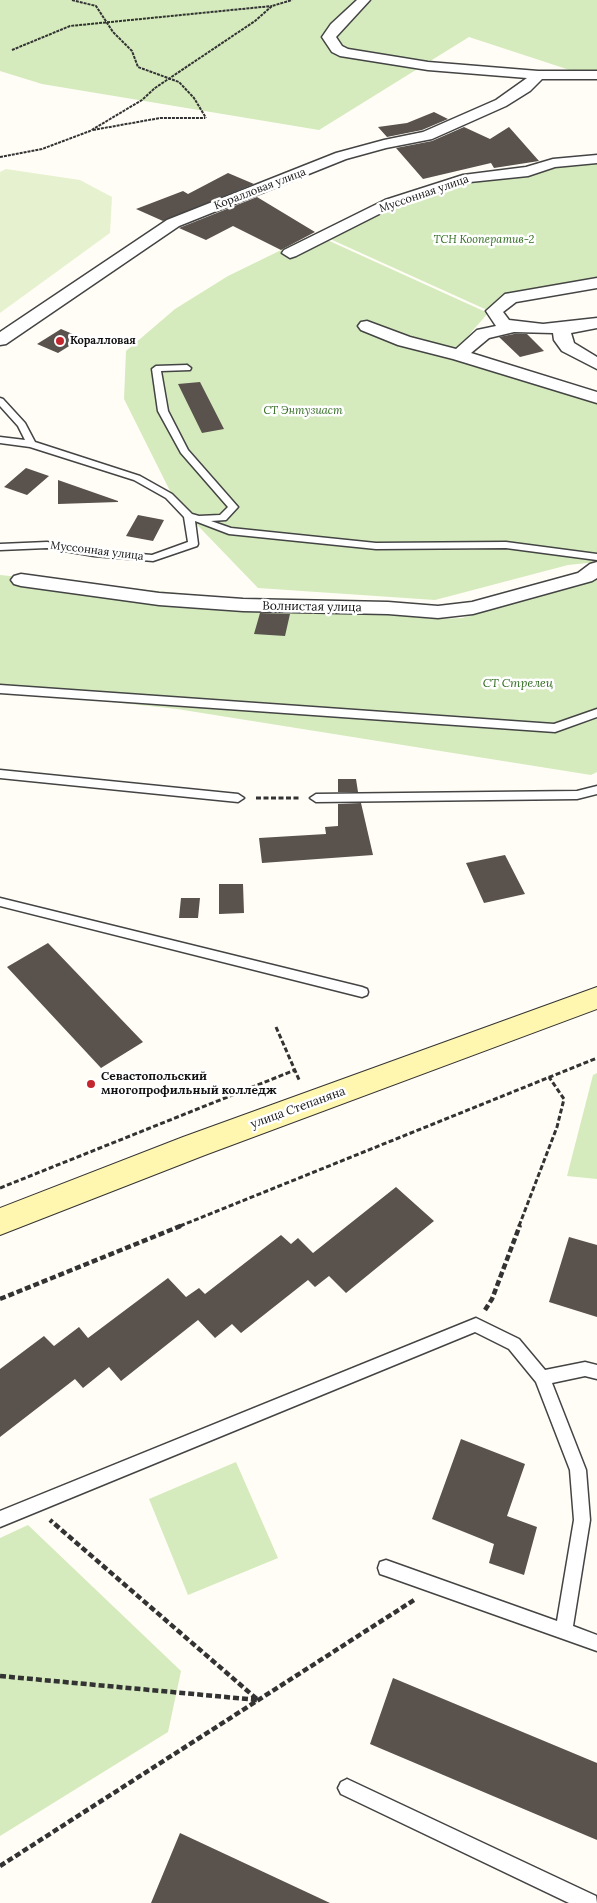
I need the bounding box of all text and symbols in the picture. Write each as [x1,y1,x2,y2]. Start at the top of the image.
street label: Коралловая улица [212,165,308,213]
street label: Муссонная улица [378,173,470,215]
park label: ТСН Кооператив-2 [434,233,534,247]
place label: Коралловая [70,334,136,348]
marker: Коралловая [54,335,66,347]
park label: СТ Энтузиаст [263,404,343,418]
street label: Муссонная улица [50,539,144,563]
street label: Волнистая улица [262,599,362,615]
park label: СТ Стрелец [483,677,553,691]
place label: Севастопольский многопрофильный колледж [101,1070,277,1098]
marker: Севастопольский многопрофильный колледж [85,1078,97,1090]
street label: улица Степаняна [249,1084,347,1132]

